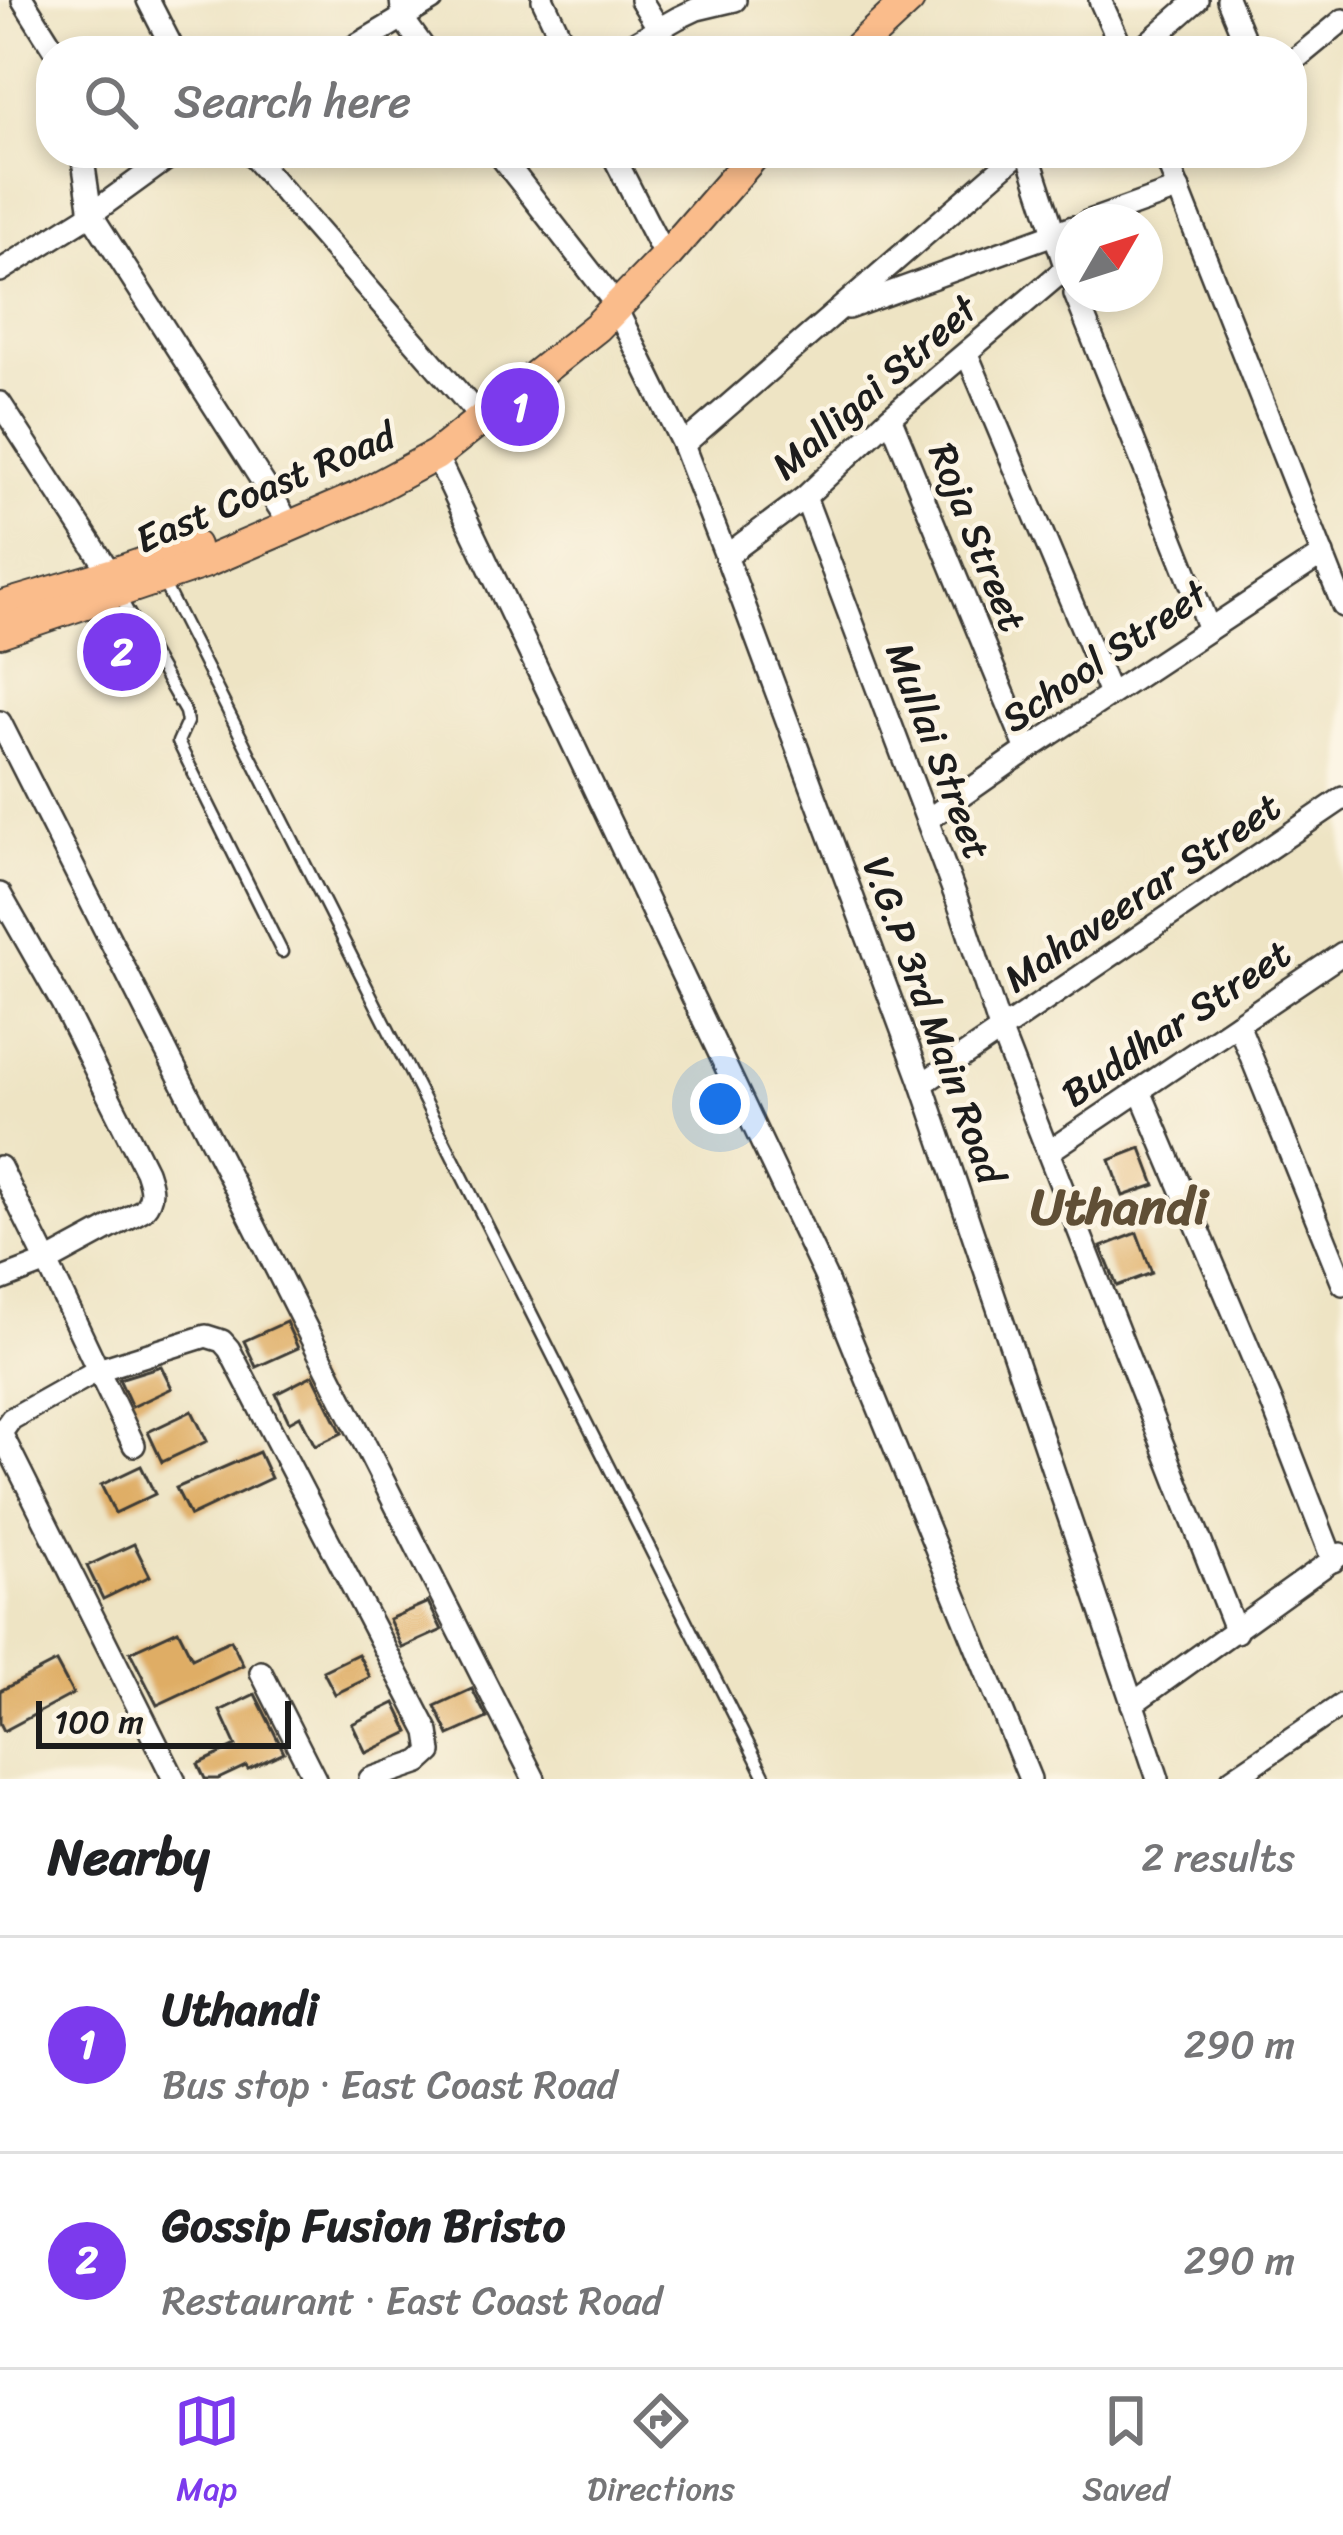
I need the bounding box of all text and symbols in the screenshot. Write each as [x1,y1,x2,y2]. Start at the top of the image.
search box [36,36,1307,168]
text: Search here [174,62,411,142]
icon: search [78,69,144,135]
north arrow [1055,204,1163,312]
street label: Malligai Street [755,276,994,497]
pin: 1 [481,362,559,452]
street label: East Coast Road [124,400,408,573]
street label: Roja Street [909,432,1047,642]
street label: School Street [986,560,1223,751]
pin: 2 [83,607,161,697]
street label: Mullai Street [866,632,1012,870]
street label: Mahaveerar Street [989,773,1295,1011]
street label: V.G.P 3rd Main Road [843,846,1026,1196]
street label: Buddhar Street [1046,920,1306,1126]
your location [690,1074,750,1134]
district label: Uthandi [1030,1162,1210,1252]
text: 100 m [54,1693,144,1751]
scale bar [36,1695,291,1748]
text: Nearby [48,1812,209,1902]
text: 2 results [1141,1823,1295,1892]
text: Uthandi [162,1970,318,2050]
text: 1 [79,2010,95,2079]
text: 290 m [1184,2010,1295,2079]
text: Bus stop · East Coast Road [162,2050,617,2119]
text: Gossip Fusion Bristo [162,2186,565,2266]
text: 2 [76,2226,98,2295]
text: 290 m [1184,2226,1295,2295]
text: Restaurant · East Coast Road [162,2266,662,2335]
tab: Map [174,2388,240,2518]
tab: Directions [587,2388,735,2518]
tab: Saved [1082,2388,1169,2518]

